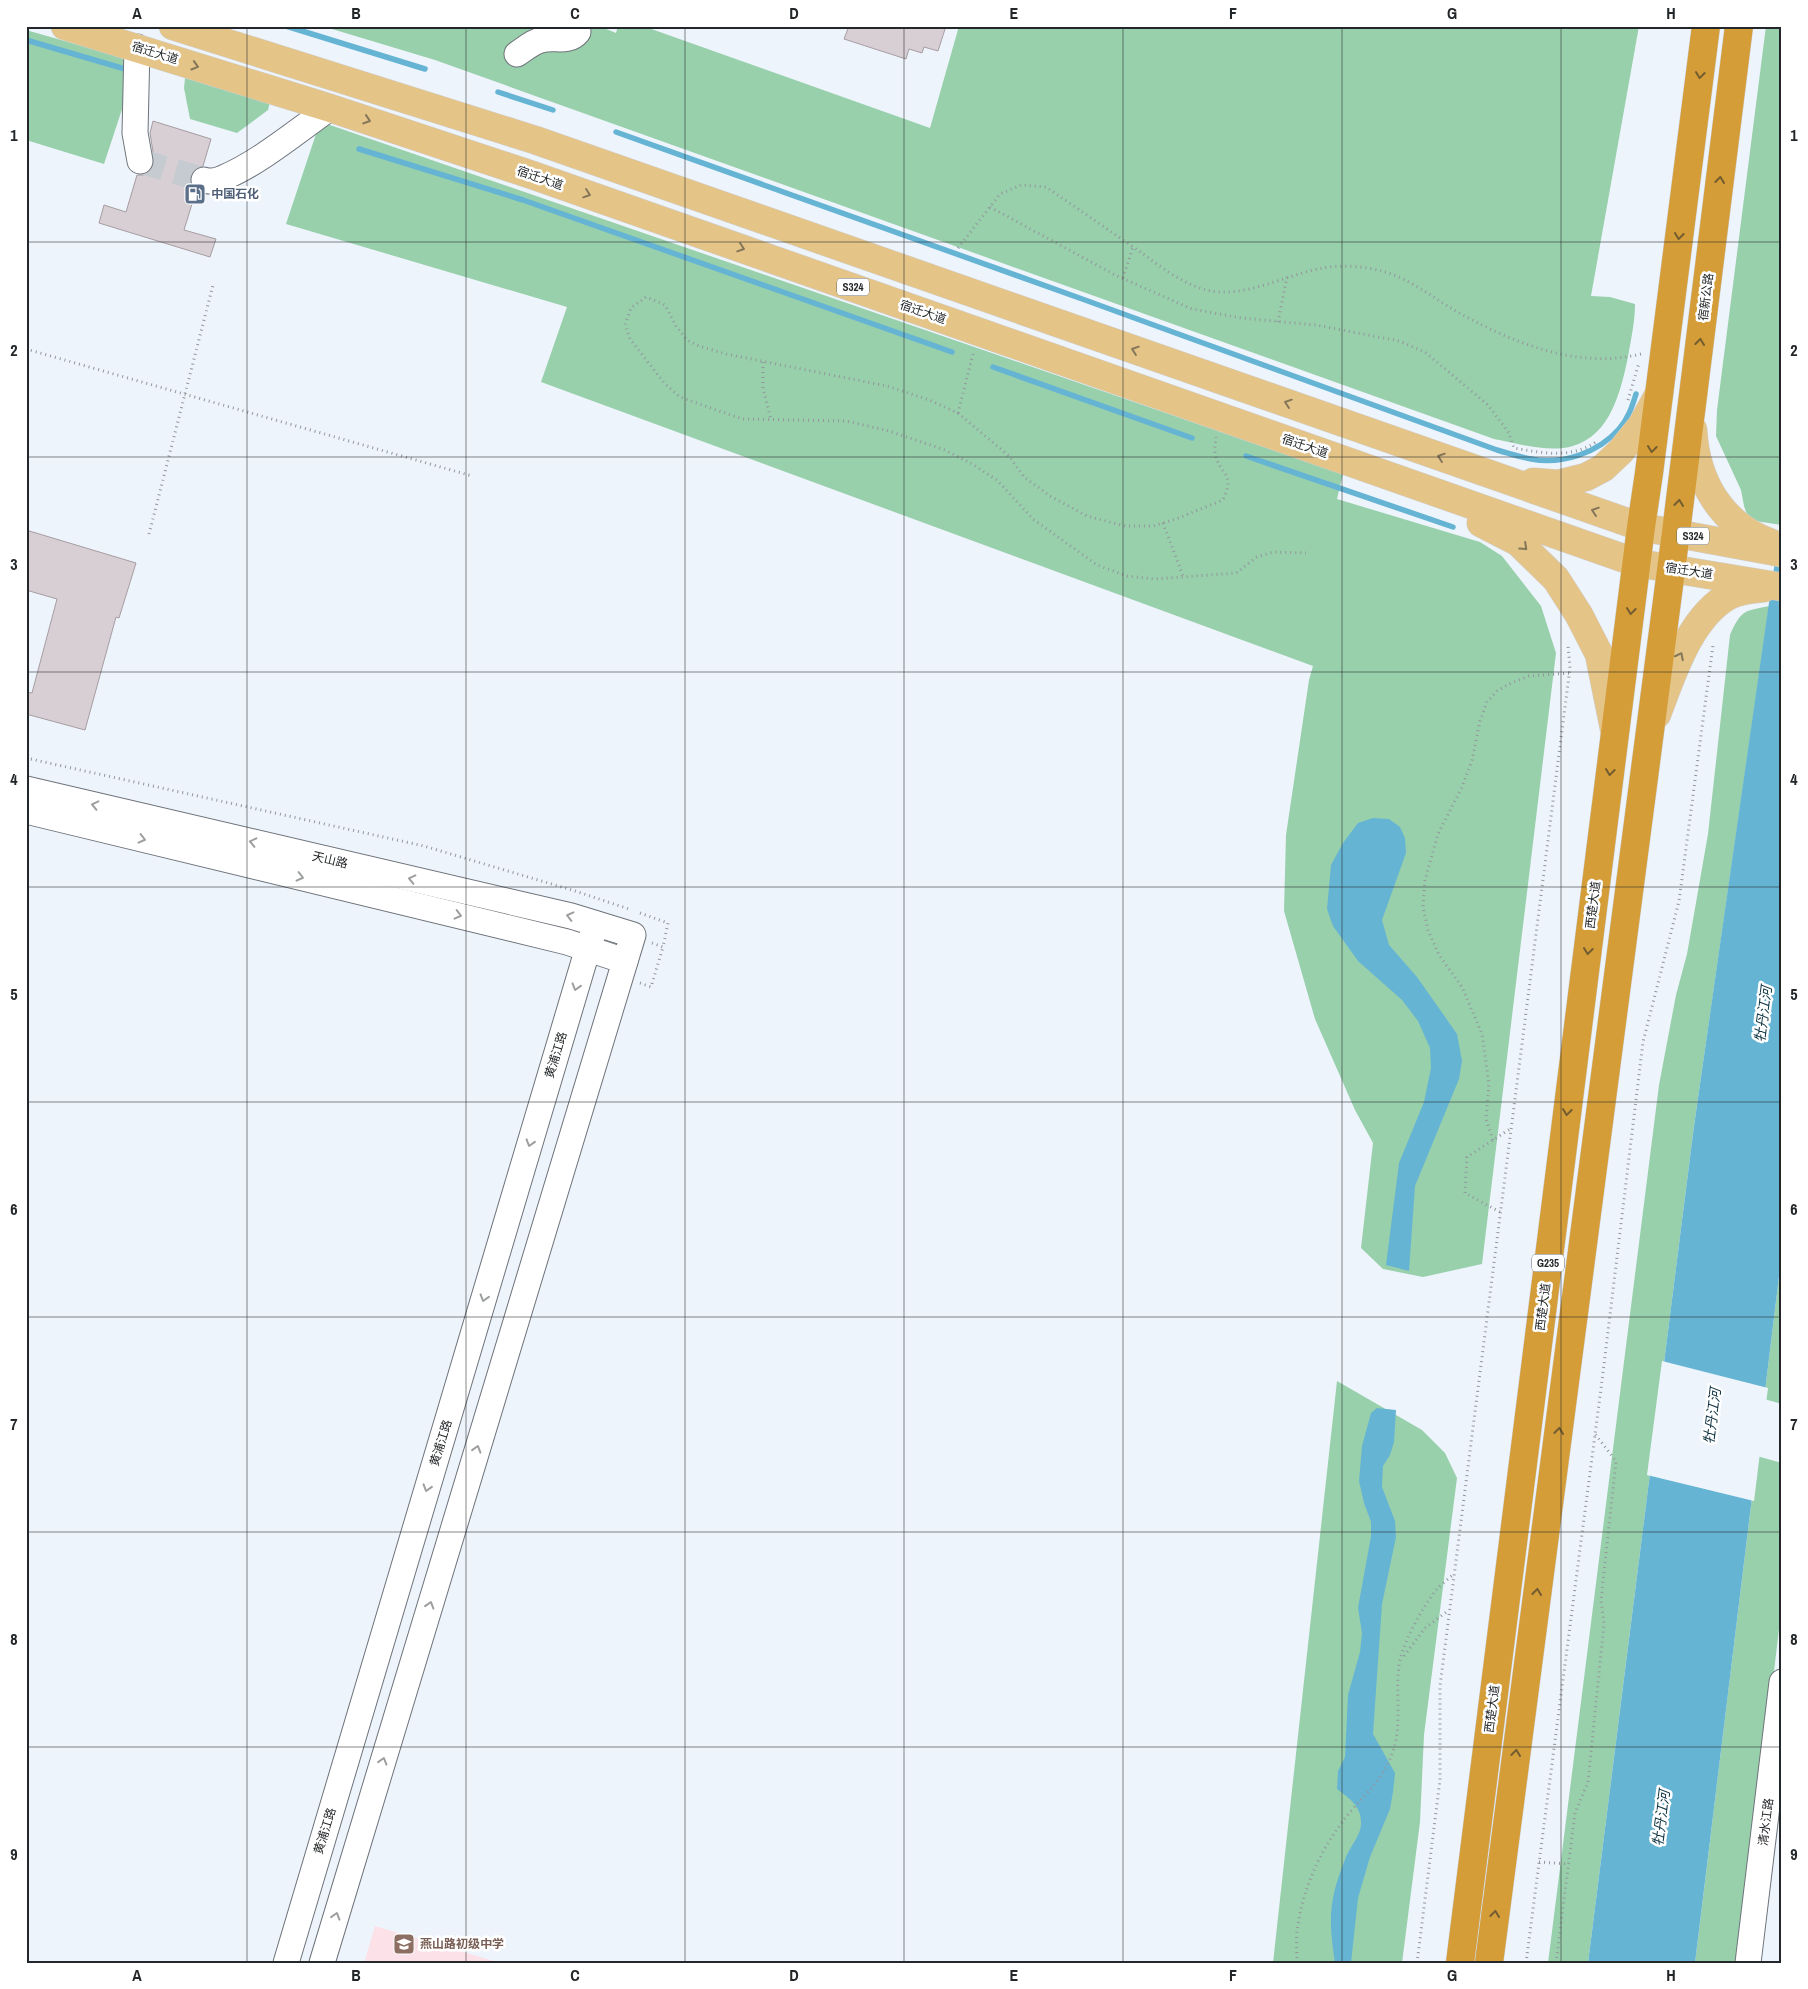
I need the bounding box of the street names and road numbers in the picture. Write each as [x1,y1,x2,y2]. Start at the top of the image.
street label: 宿迁大道 [130,38,180,68]
street label: 宿迁大道 [515,163,565,193]
street label: 宿新公路 [1695,272,1717,322]
road number: S324 [837,278,869,296]
street label: 宿迁大道 [898,297,948,327]
street label: 宿迁大道 [1280,431,1330,461]
road number: S324 [1677,528,1709,544]
street label: 宿迁大道 [1664,559,1714,583]
street label: 天山路 [311,848,349,872]
street label: 西楚大道 [1582,880,1604,930]
street label: 黄浦江路 [541,1030,571,1080]
road number: G235 [1532,1254,1564,1272]
street label: 西楚大道 [1532,1282,1554,1332]
street label: 黄浦江路 [426,1418,456,1468]
street label: 西楚大道 [1481,1684,1503,1734]
street label: 清水江路 [1755,1797,1777,1847]
street label: 黄浦江路 [310,1806,340,1856]

